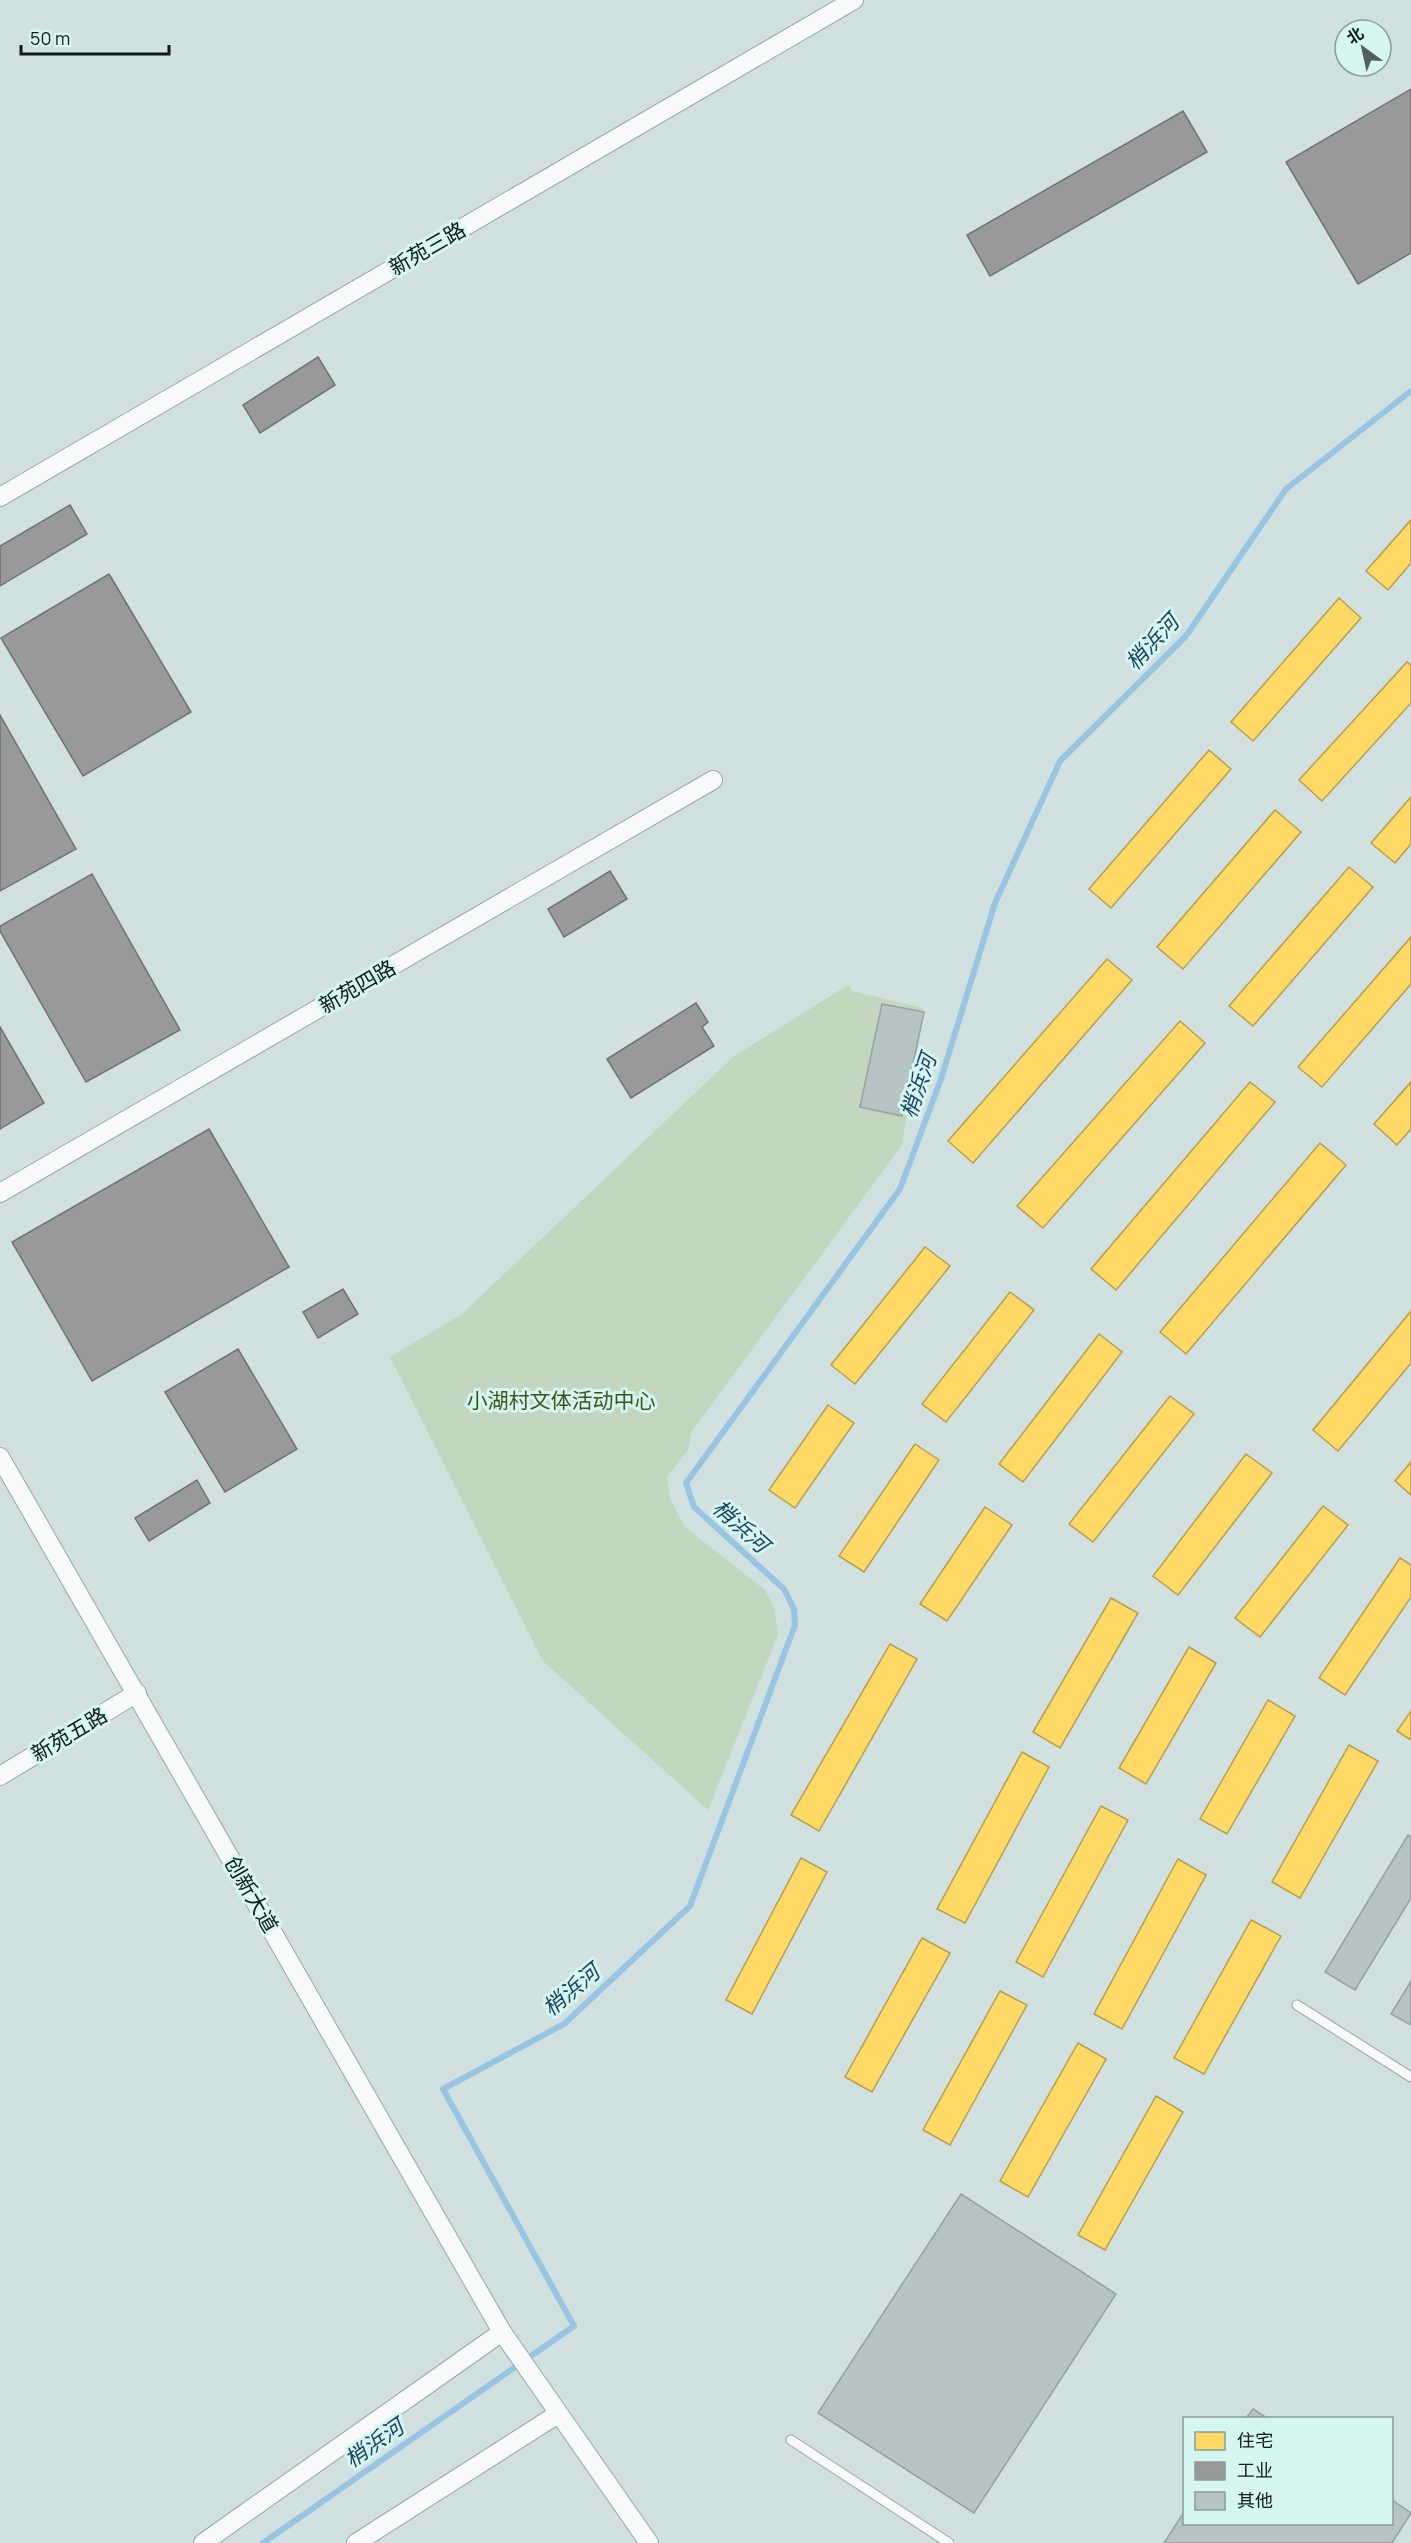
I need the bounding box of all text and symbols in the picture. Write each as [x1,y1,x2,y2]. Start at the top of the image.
scale bar [21,18,170,56]
north arrow [1333,18,1393,78]
text: 北 [1342,22,1368,49]
text: 50 m [30,26,70,50]
street label: 新苑三路 [384,215,470,281]
water label: 梢浜河 [1119,605,1188,676]
street label: 新苑四路 [314,953,400,1019]
water label: 梢浜河 [893,1046,944,1122]
park label: 小湖村文体活动中心 [467,1386,656,1414]
water label: 梢浜河 [706,1493,779,1562]
street label: 新苑五路 [26,1700,112,1768]
street label: 创新大道 [219,1851,285,1937]
water label: 梢浜河 [536,1955,609,2023]
water label: 梢浜河 [338,2409,413,2474]
legend [1183,2417,1393,2525]
text: 住宅 [1237,2428,1273,2452]
text: 工业 [1237,2458,1273,2482]
text: 其他 [1237,2488,1273,2512]

